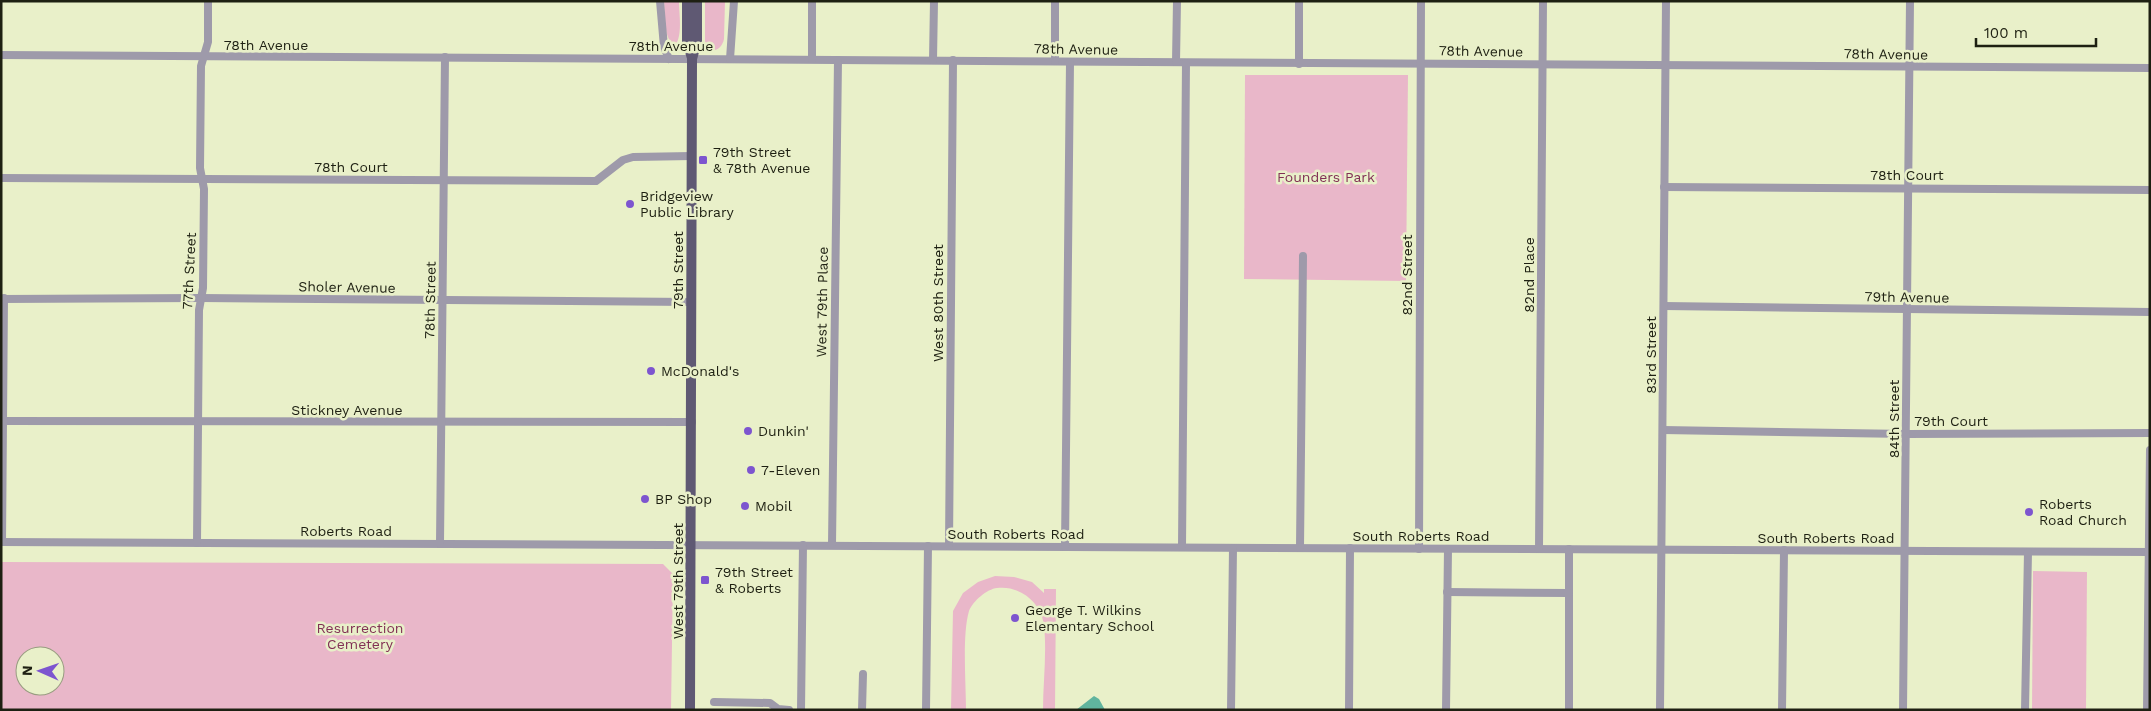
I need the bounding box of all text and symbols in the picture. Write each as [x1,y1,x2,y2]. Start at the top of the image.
scale bar [1976,15,2096,47]
text: 100 m [1984,24,2028,42]
street label: 78th Avenue [224,37,308,53]
street label: 78th Avenue [629,38,713,54]
street label: 78th Avenue [1034,40,1118,58]
street label: 78th Avenue [1439,42,1523,60]
street label: 78th Avenue [1844,45,1928,63]
place label: 79th Street & 78th Avenue [713,144,810,176]
marker: 79th Street & 78th Avenue [697,154,709,166]
street label: 78th Court [314,159,388,175]
street label: 78th Court [1870,167,1944,183]
park label: Founders Park [1277,169,1375,185]
place label: Bridgeview Public Library [640,188,735,220]
marker: Bridgeview Public Library [624,198,636,210]
street label: 79th Street [670,231,686,309]
street label: 77th Street [179,232,199,310]
street label: 82nd Street [1399,234,1415,316]
street label: 82nd Place [1521,237,1537,313]
street label: West 80th Street [930,244,946,362]
street label: West 79th Place [813,246,831,358]
street label: 78th Street [421,261,439,339]
street label: Sholer Avenue [298,278,396,296]
street label: 79th Avenue [1864,288,1950,306]
street label: 83rd Street [1643,316,1659,394]
place label: McDonald's [661,363,739,379]
marker: McDonald's [645,365,657,377]
street label: 84th Street [1886,380,1902,458]
street label: Stickney Avenue [291,402,403,418]
street label: 79th Court [1914,413,1988,429]
place label: Dunkin' [758,423,809,439]
marker: Dunkin' [742,425,754,437]
place label: 7-Eleven [761,462,820,478]
marker: 7-Eleven [745,464,757,476]
place label: BP Shop [655,491,712,507]
marker: BP Shop [639,493,651,505]
place label: Roberts Road Church [2039,496,2127,528]
place label: Mobil [755,498,793,514]
marker: Mobil [739,500,751,512]
marker: Roberts Road Church [2023,506,2035,518]
street label: Roberts Road [300,523,392,539]
street label: West 79th Street [670,523,686,639]
street label: South Roberts Road [947,526,1085,542]
street label: South Roberts Road [1352,528,1490,544]
street label: South Roberts Road [1757,530,1895,546]
place label: 79th Street & Roberts [715,564,793,596]
marker: 79th Street & Roberts [699,574,711,586]
place label: George T. Wilkins Elementary School [1025,602,1155,634]
marker: George T. Wilkins Elementary School [1009,612,1021,624]
park label: Resurrection Cemetery [317,620,403,652]
north arrow [15,646,65,696]
text: N [19,665,35,676]

